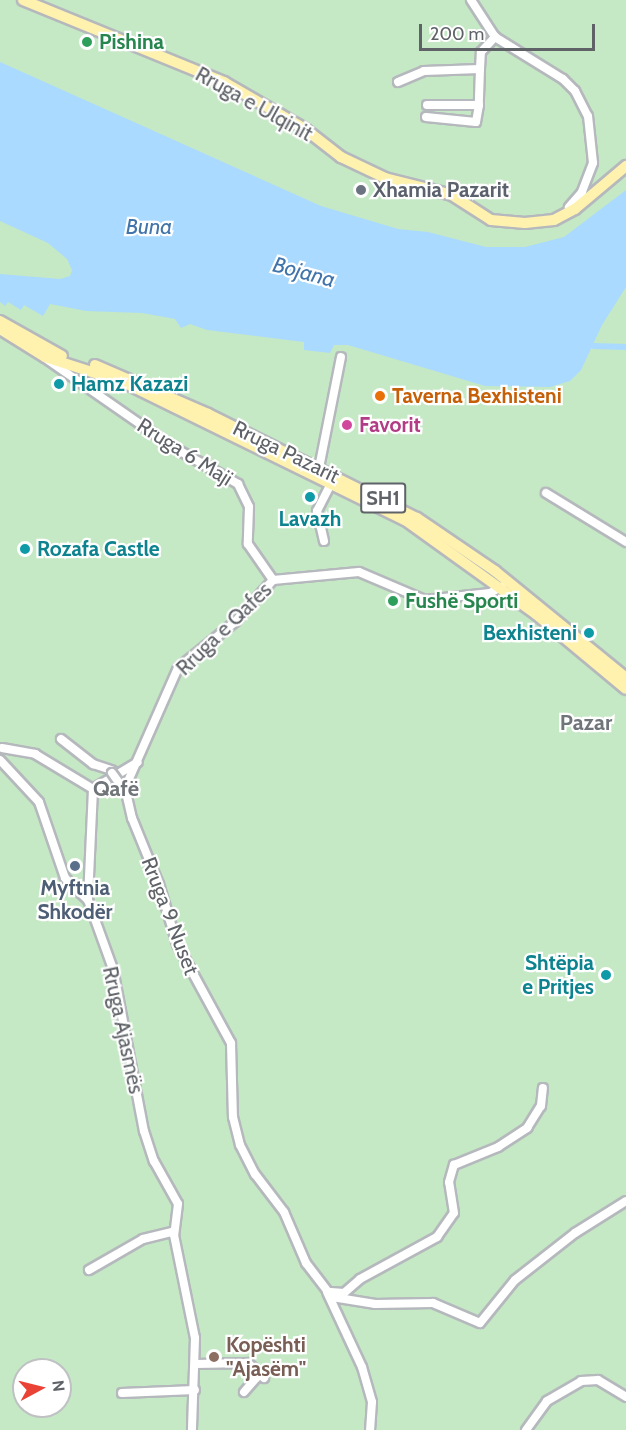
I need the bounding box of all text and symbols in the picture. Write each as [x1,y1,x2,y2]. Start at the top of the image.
scale bar [422,12,598,50]
text: 200 m [430,23,484,45]
place label: Pishina [99,29,164,55]
marker: Pishina [80,35,94,49]
street label: Rruga e Ulqinit [191,61,317,147]
place label: Xhamia Pazarit [373,177,509,203]
marker: Xhamia Pazarit [354,183,368,197]
water label: Buna [126,214,172,240]
water label: Bojana [270,251,338,293]
place label: Hamz Kazazi [71,371,188,397]
marker: Hamz Kazazi [52,377,66,391]
place label: Taverna Bexhisteni [392,383,562,409]
marker: Taverna Bexhisteni [373,389,387,403]
place label: Favorit [359,412,421,438]
street label: Rruga 6 Maji [133,413,237,491]
street label: Rruga Pazarit [229,415,343,489]
marker: Favorit [340,418,354,432]
road number: SH1 [359,481,407,515]
marker: Lavazh [303,490,317,504]
place label: Lavazh [279,506,341,532]
place label: Rozafa Castle [37,536,160,562]
marker: Rozafa Castle [18,542,32,556]
street label: Rruga e Qafes [171,577,277,681]
place label: Fushë Sporti [405,588,518,614]
marker: Fushë Sporti [386,594,400,608]
place label: Bexhisteni [483,620,577,646]
marker: Bexhisteni [582,626,596,640]
district label: Pazar [560,710,612,736]
district label: Qafë [93,776,139,802]
street label: Rruga 9 Nuset [136,854,204,978]
marker: Myftnia Shkodër [68,859,82,873]
place label: Myftnia Shkodër [37,875,113,925]
place label: Shtëpia e Pritjes [522,950,594,1000]
street label: Rruga Ajasmës [97,964,149,1096]
marker: Shtëpia e Pritjes [599,968,613,982]
place label: Kopështi "Ajasëm" [226,1332,306,1382]
marker: Kopështi "Ajasëm" [207,1350,221,1364]
north arrow [12,1358,72,1418]
text: N [48,1379,68,1393]

